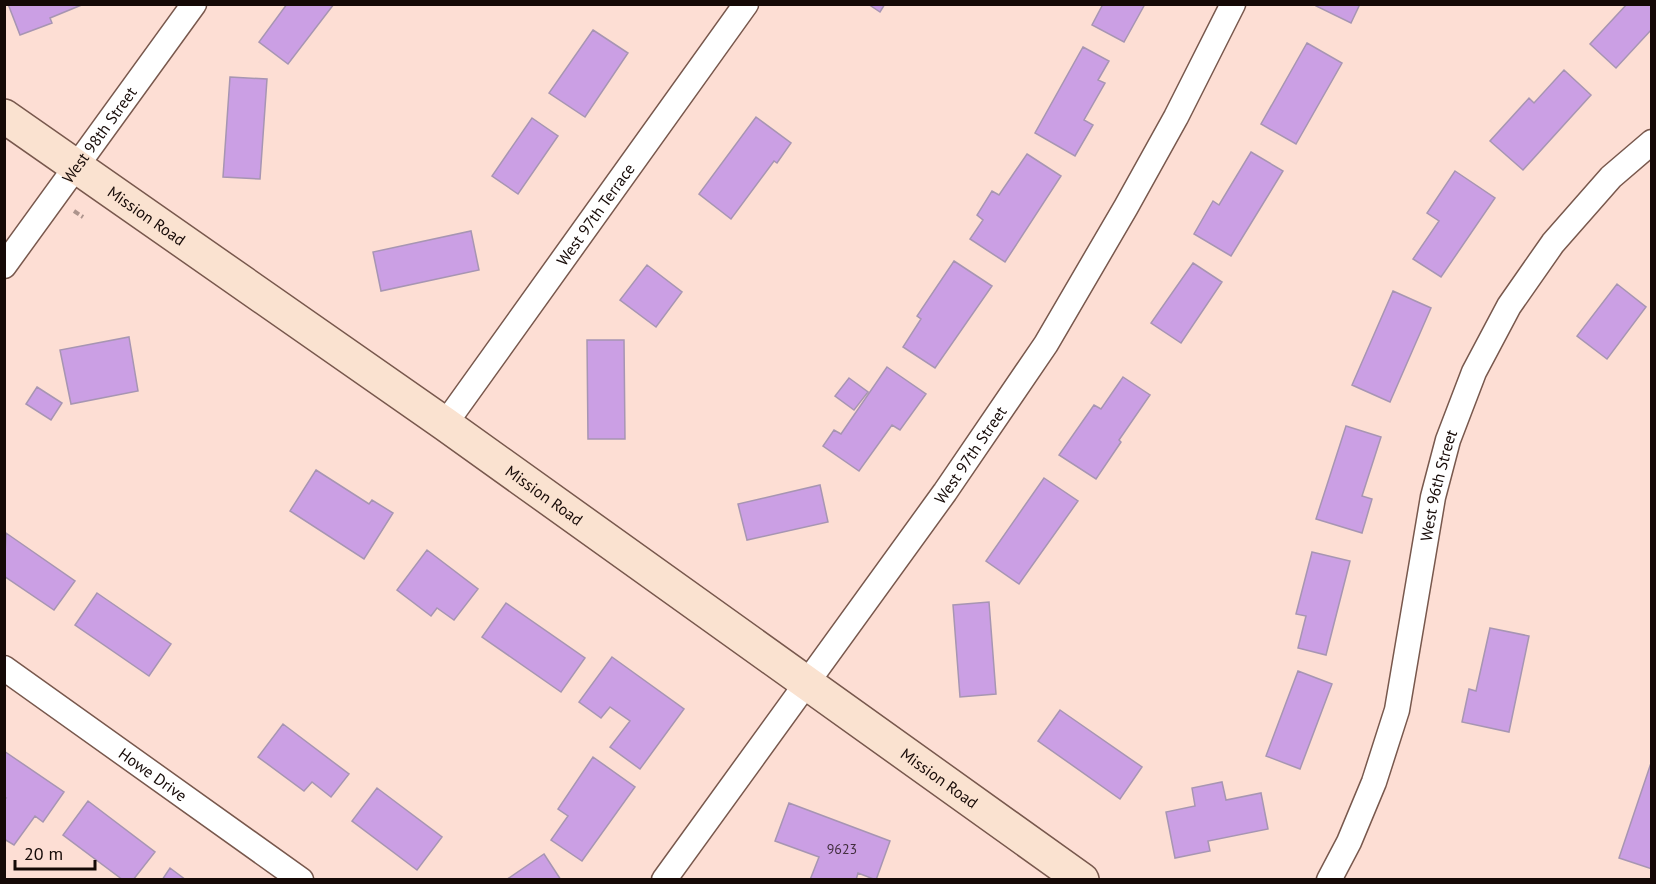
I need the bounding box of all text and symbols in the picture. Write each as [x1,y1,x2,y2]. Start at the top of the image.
street label: West 98th Street [58,82,141,187]
street label: West 97th Terrace [552,159,639,269]
street label: Mission Road [104,182,189,250]
street label: West 97th Street [930,402,1011,508]
street label: West 96th Street [1416,426,1461,543]
street label: Mission Road [502,461,587,529]
street label: Howe Drive [115,743,191,805]
street label: Mission Road [897,744,982,812]
scale bar [15,833,94,871]
house number: 9623 [827,840,857,858]
text: 20 m [24,842,63,865]

